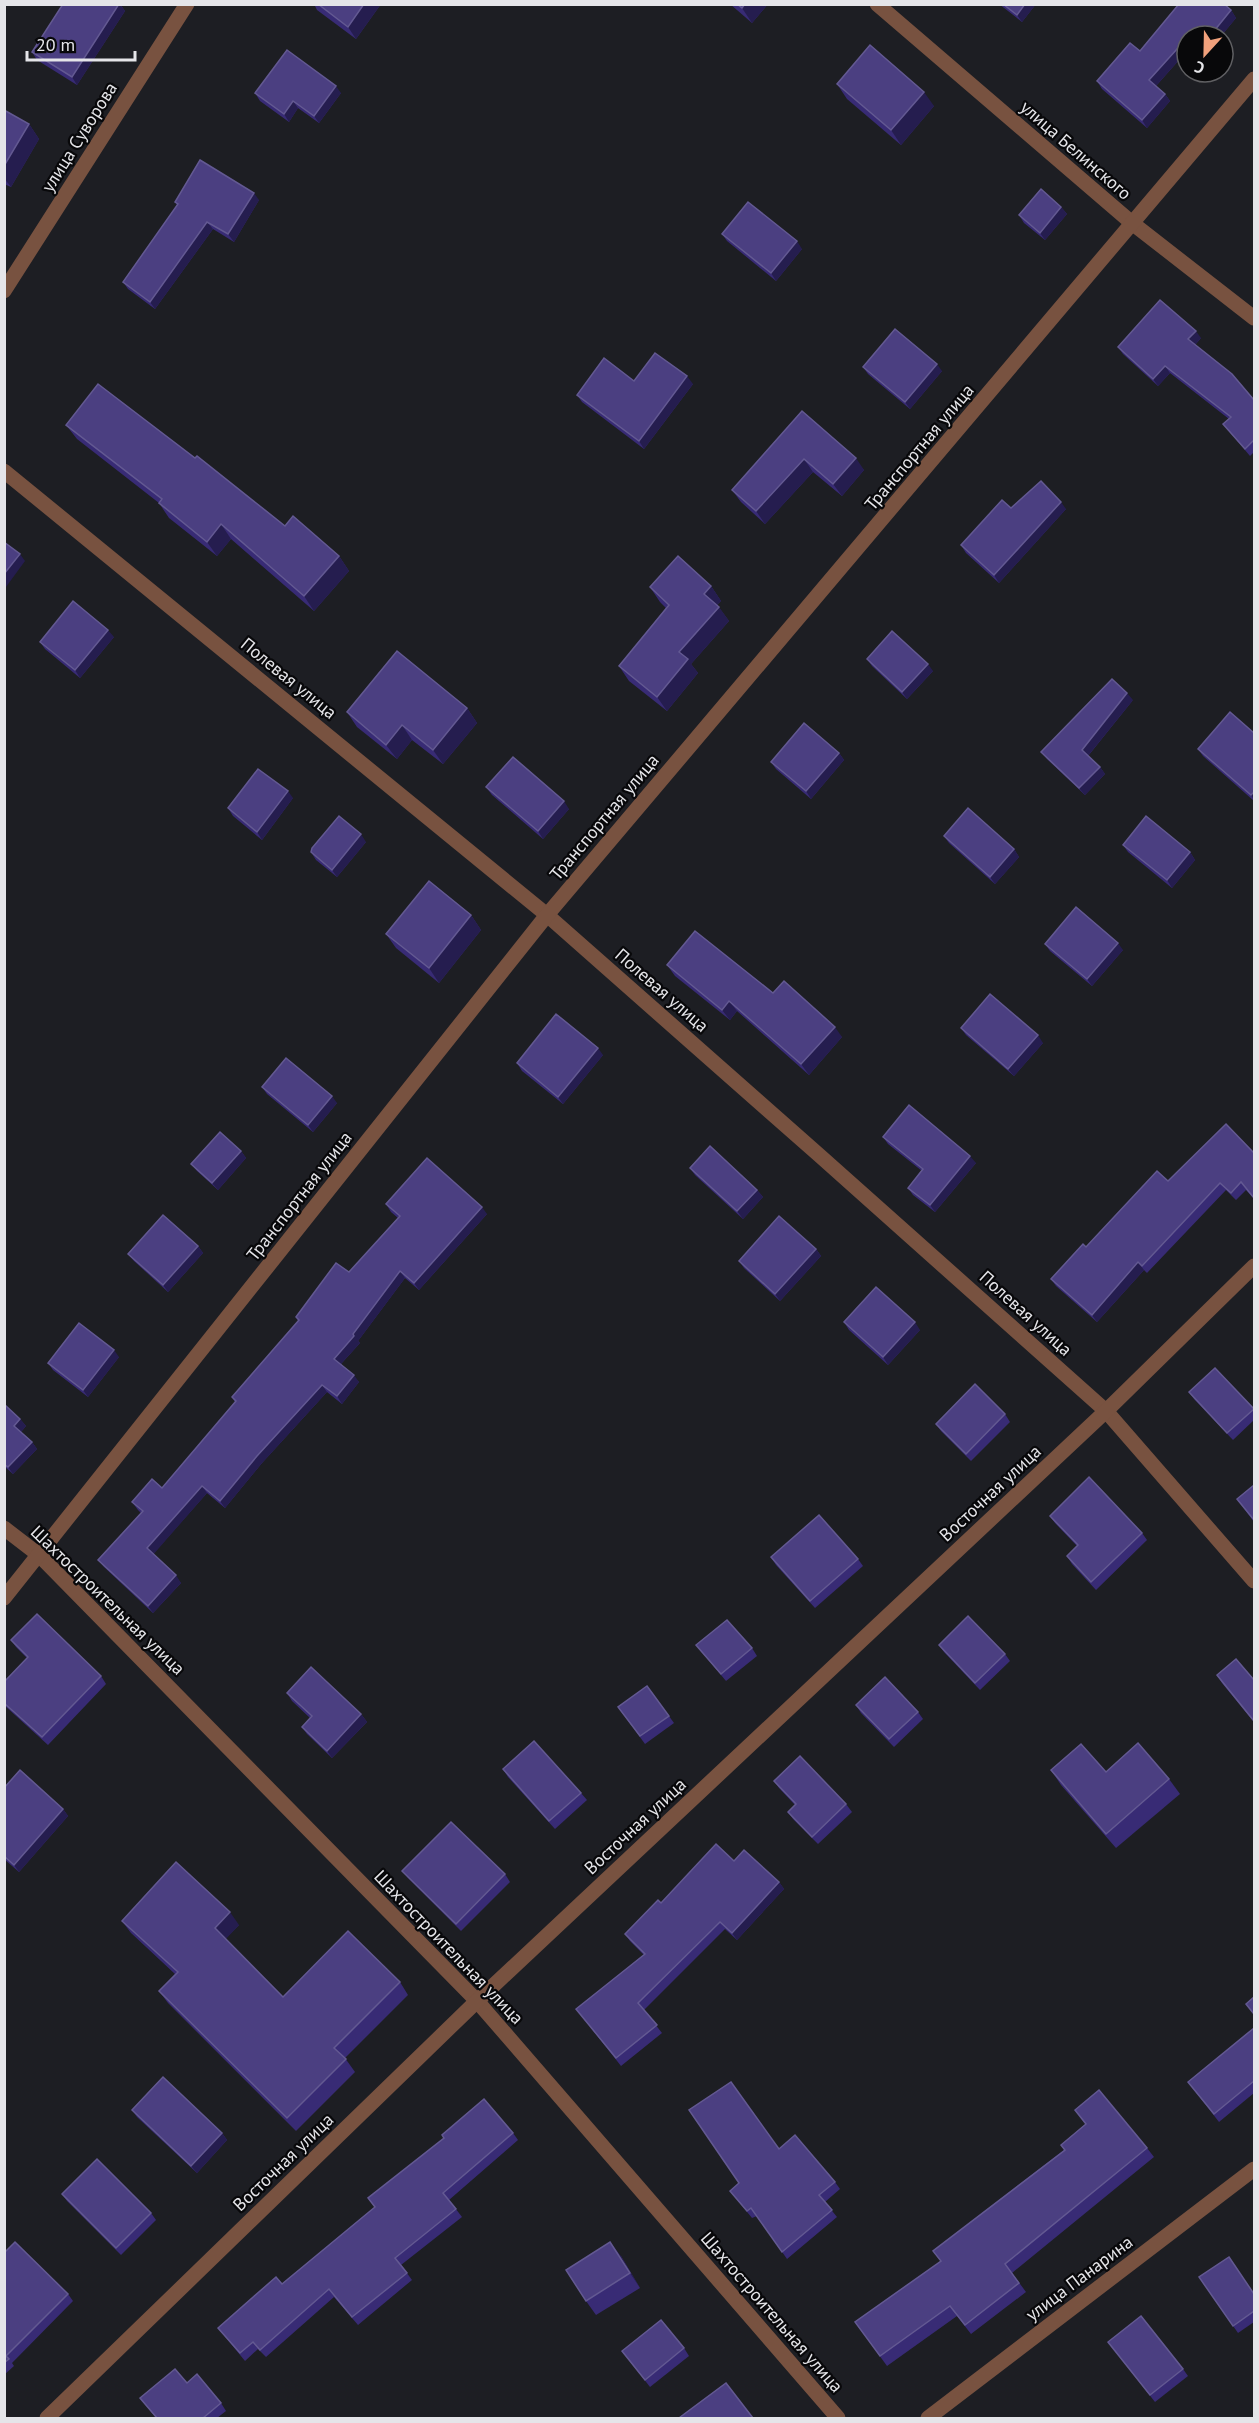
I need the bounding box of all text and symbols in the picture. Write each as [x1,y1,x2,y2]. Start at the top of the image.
scale bar [27,24,135,62]
north arrow [1175,24,1235,84]
text: 20 m [36,33,75,56]
text: С [1191,57,1207,79]
street label: улица Суворова [36,78,122,196]
street label: улица Белинского [1016,95,1136,205]
street label: Транспортная улица [859,379,979,515]
street label: Полевая улица [236,632,342,724]
street label: Транспортная улица [544,749,664,885]
street label: Полевая улица [610,943,714,1037]
street label: Транспортная улица [241,1127,357,1265]
street label: Полевая улица [975,1265,1077,1361]
street label: Восточная улица [934,1440,1046,1546]
street label: Шахтостроительная улица [26,1520,190,1680]
street label: Восточная улица [579,1773,691,1879]
street label: Шахтостроительная улица [369,1865,529,2029]
street label: Восточная улица [228,2108,338,2216]
street label: Шахтостроительная улица [696,2227,848,2397]
street label: улица Панарина [1021,2230,1137,2326]

